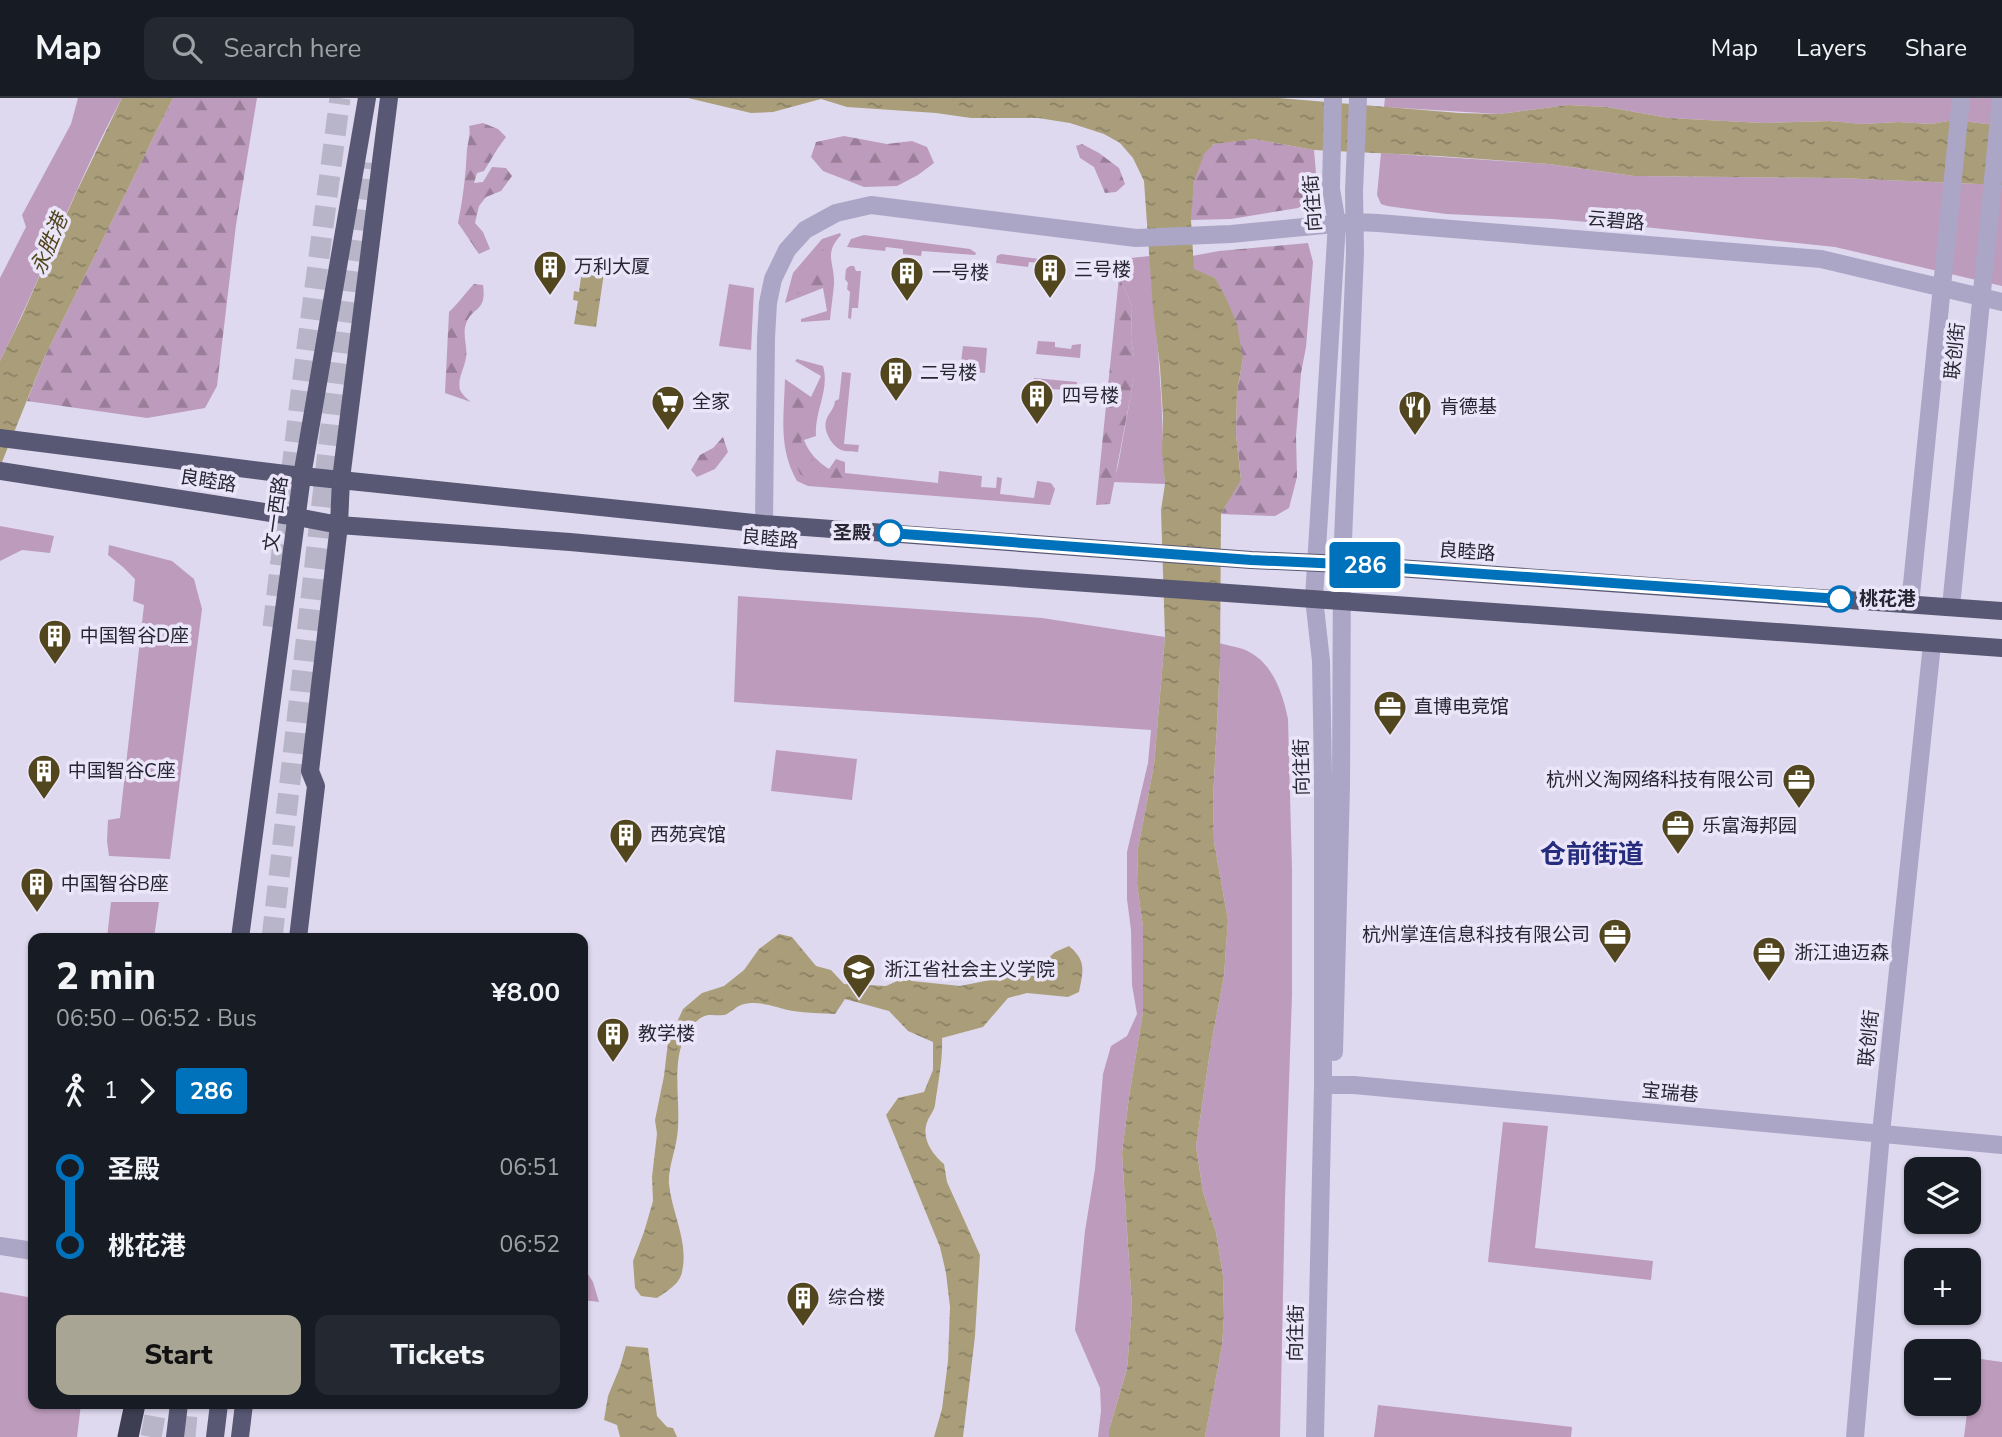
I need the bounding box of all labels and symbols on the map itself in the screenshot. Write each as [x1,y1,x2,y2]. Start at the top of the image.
street label: 向往街 [1298,174,1328,232]
street label: 云碧路 [1586,206,1646,236]
water label: 永胜港 [24,207,75,278]
building icon: 万利大厦 [531,248,569,297]
building icon: 三号楼 [1031,251,1069,300]
place label: 万利大厦 [574,254,650,280]
building icon: 一号楼 [888,254,926,303]
place label: 三号楼 [1074,257,1131,283]
place label: 一号楼 [932,260,989,286]
street label: 联创街 [1939,321,1971,381]
building icon: 二号楼 [877,354,915,403]
place label: 二号楼 [920,360,977,386]
building icon: 四号楼 [1018,377,1056,426]
supermarket icon: 全家 [649,383,687,432]
place label: 四号楼 [1062,383,1119,409]
restaurant icon: 肯德基 [1396,388,1434,437]
place label: 全家 [692,389,730,415]
place label: 肯德基 [1440,394,1497,420]
street label: 良睦路 [178,464,238,498]
street label: 文一西路 [258,475,294,553]
place label: 圣殿 [833,520,871,546]
marker: 圣殿 [877,520,903,546]
street label: 良睦路 [740,524,800,554]
street label: 良睦路 [1438,537,1496,567]
line badge: 286 [1325,542,1405,588]
marker: 桃花港 [1827,586,1853,612]
place label: 桃花港 [1859,586,1916,612]
building icon: 中国智谷D座 [36,617,74,666]
place label: 中国智谷D座 [80,623,189,649]
office icon: 直博电竞馆 [1371,688,1409,737]
place label: 直博电竞馆 [1414,694,1509,720]
street label: 向往街 [1289,738,1315,796]
building icon: 中国智谷C座 [25,752,63,801]
place label: 中国智谷C座 [68,758,176,784]
office icon: 杭州义淘网络科技有限公司 [1780,761,1818,810]
place label: 杭州义淘网络科技有限公司 [1546,767,1774,793]
office icon: 乐富海邦园 [1659,807,1697,856]
place label: 乐富海邦园 [1702,813,1797,839]
building icon: 西苑宾馆 [607,816,645,865]
place label: 西苑宾馆 [650,822,726,848]
district label: 仓前街道 [1540,837,1644,872]
building icon: 中国智谷B座 [18,865,56,914]
place label: 中国智谷B座 [61,871,169,897]
office icon: 杭州掌连信息科技有限公司 [1596,916,1634,965]
place label: 杭州掌连信息科技有限公司 [1362,922,1590,948]
office icon: 浙江迪迈森 [1750,934,1788,983]
place label: 浙江迪迈森 [1794,940,1889,966]
school or university icon: 浙江省社会主义学院 [840,951,878,1000]
place label: 浙江省社会主义学院 [884,957,1055,983]
street label: 联创街 [1853,1008,1885,1068]
building icon: 教学楼 [594,1015,632,1064]
place label: 教学楼 [638,1021,695,1047]
street label: 宝瑞巷 [1640,1078,1700,1108]
building icon: 综合楼 [784,1279,822,1328]
place label: 综合楼 [828,1285,885,1311]
street label: 向往街 [1283,1304,1309,1362]

